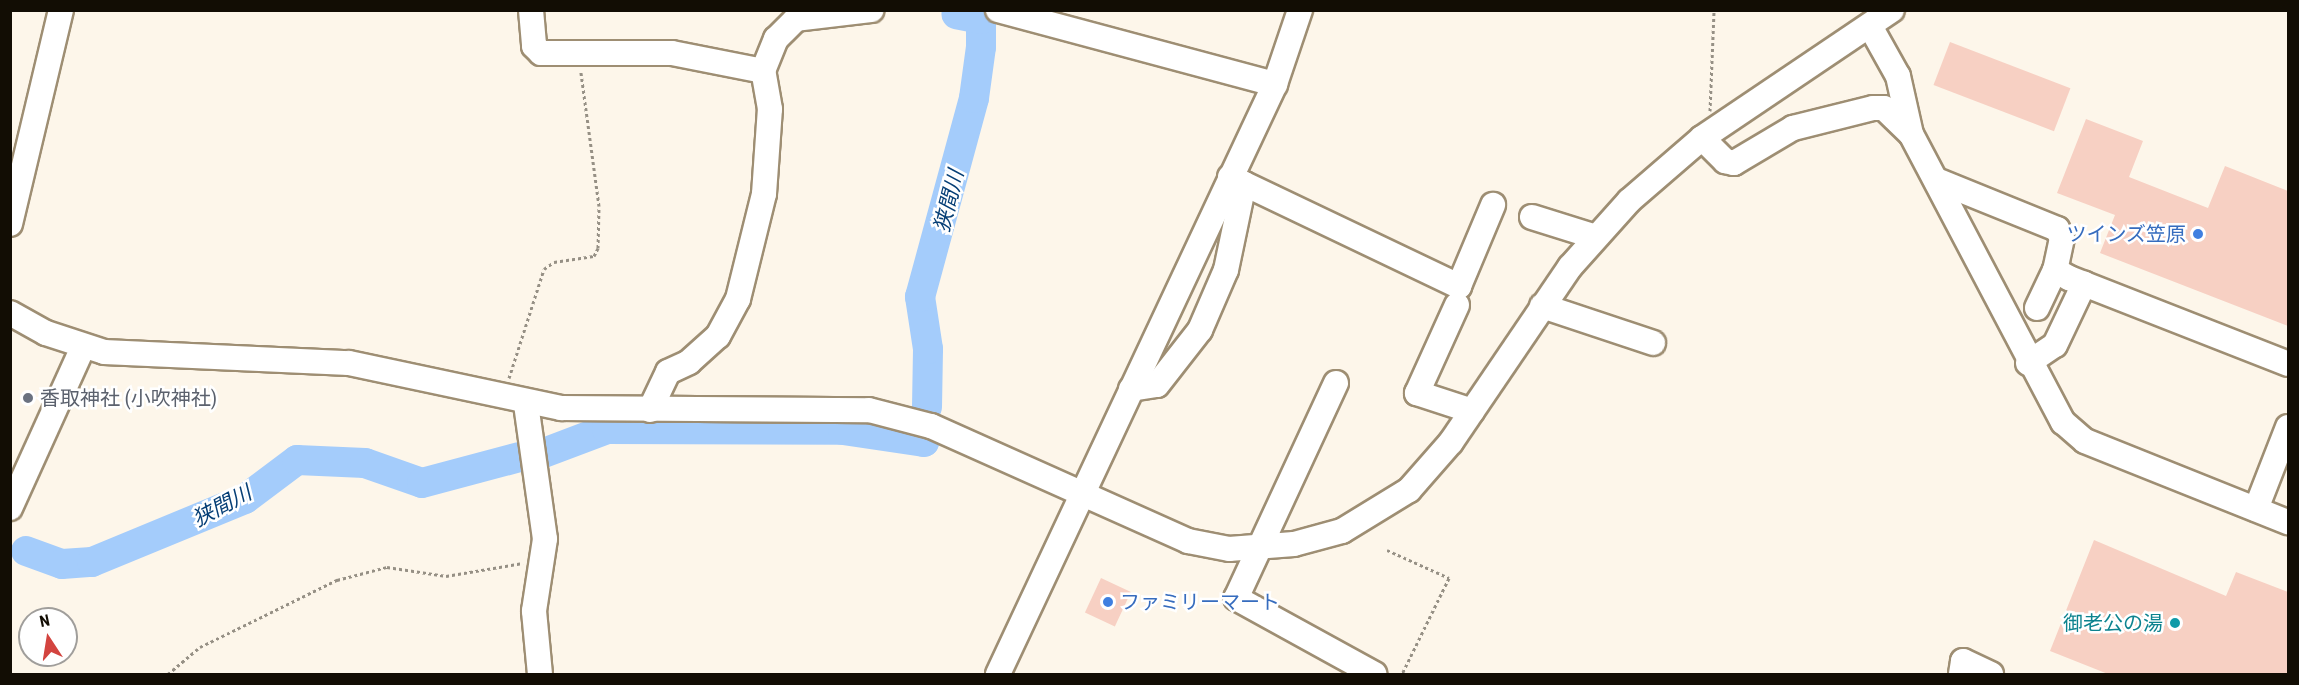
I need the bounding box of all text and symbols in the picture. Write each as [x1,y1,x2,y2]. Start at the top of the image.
water label: 狭間川 [929,167,969,235]
place label: ツインズ笠原 [2066,222,2186,246]
marker: ツインズ笠原 [2191,227,2205,241]
place label: 香取神社 (小吹神社) [40,386,217,410]
marker: 香取神社 (小吹神社) [21,391,35,405]
water label: 狭間川 [188,480,256,532]
place label: ファミリーマート [1120,590,1280,614]
marker: ファミリーマート [1101,595,1115,609]
north arrow [18,607,78,667]
text: N [38,611,51,631]
place label: 御老公の湯 [2063,611,2163,635]
marker: 御老公の湯 [2168,616,2182,630]

